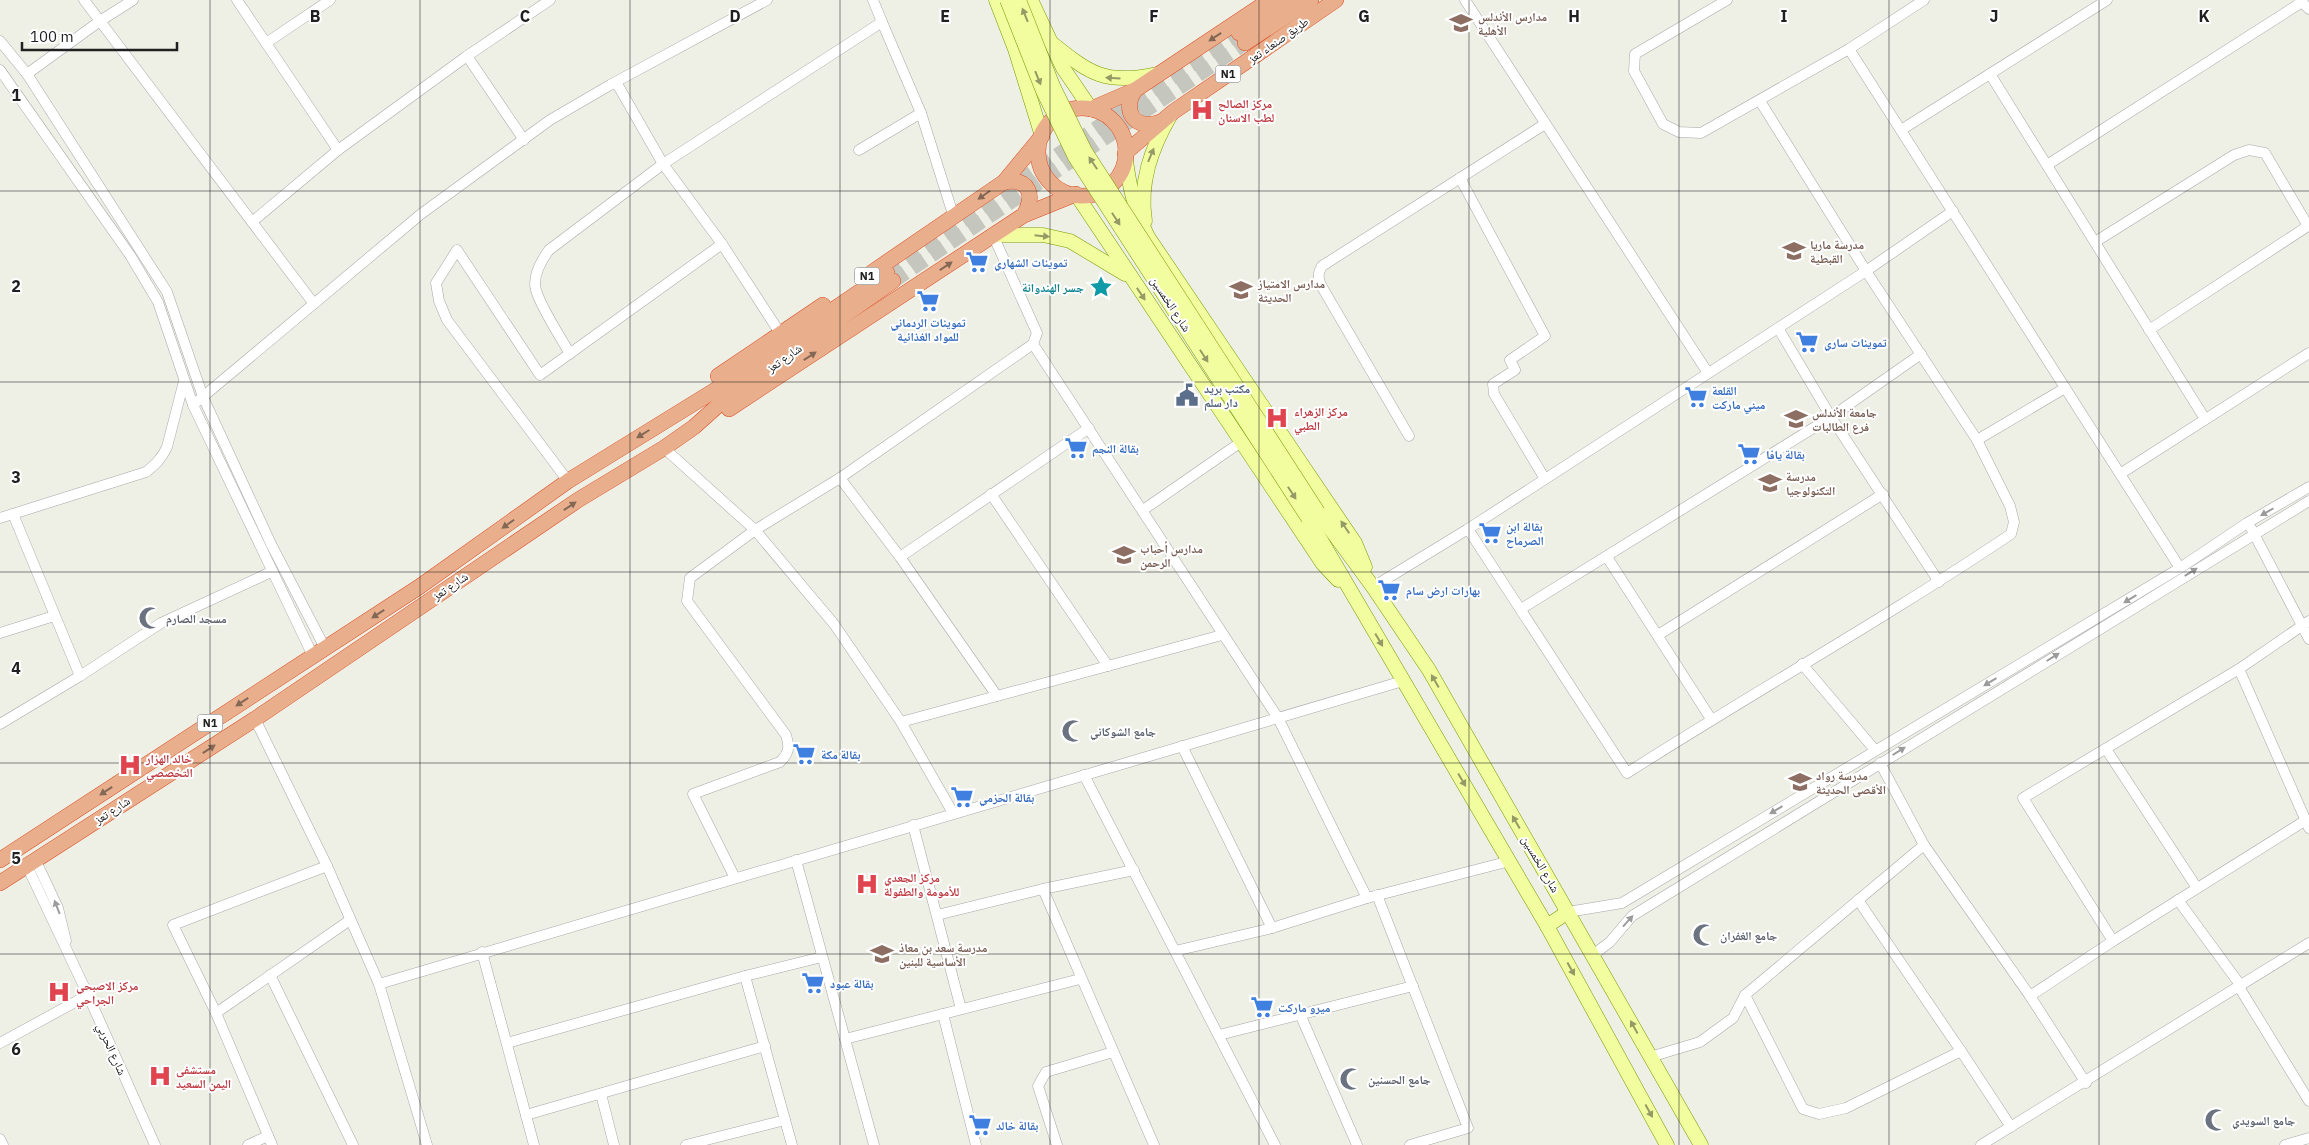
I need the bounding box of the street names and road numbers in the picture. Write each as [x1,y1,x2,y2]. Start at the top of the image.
street label: طريق صنعاء تعز [1244,14,1311,67]
road number: N1 [1216,66,1240,82]
road number: N1 [854,268,880,284]
street label: شارع الخمسين [1147,273,1195,335]
street label: شارع تعز [763,340,805,377]
street label: شارع تعز [429,569,471,605]
road number: N1 [198,714,222,731]
street label: شارع تعز [90,793,133,828]
street label: شارع الخمسين [1518,833,1563,896]
street label: شارع الحربي [91,1021,130,1079]

